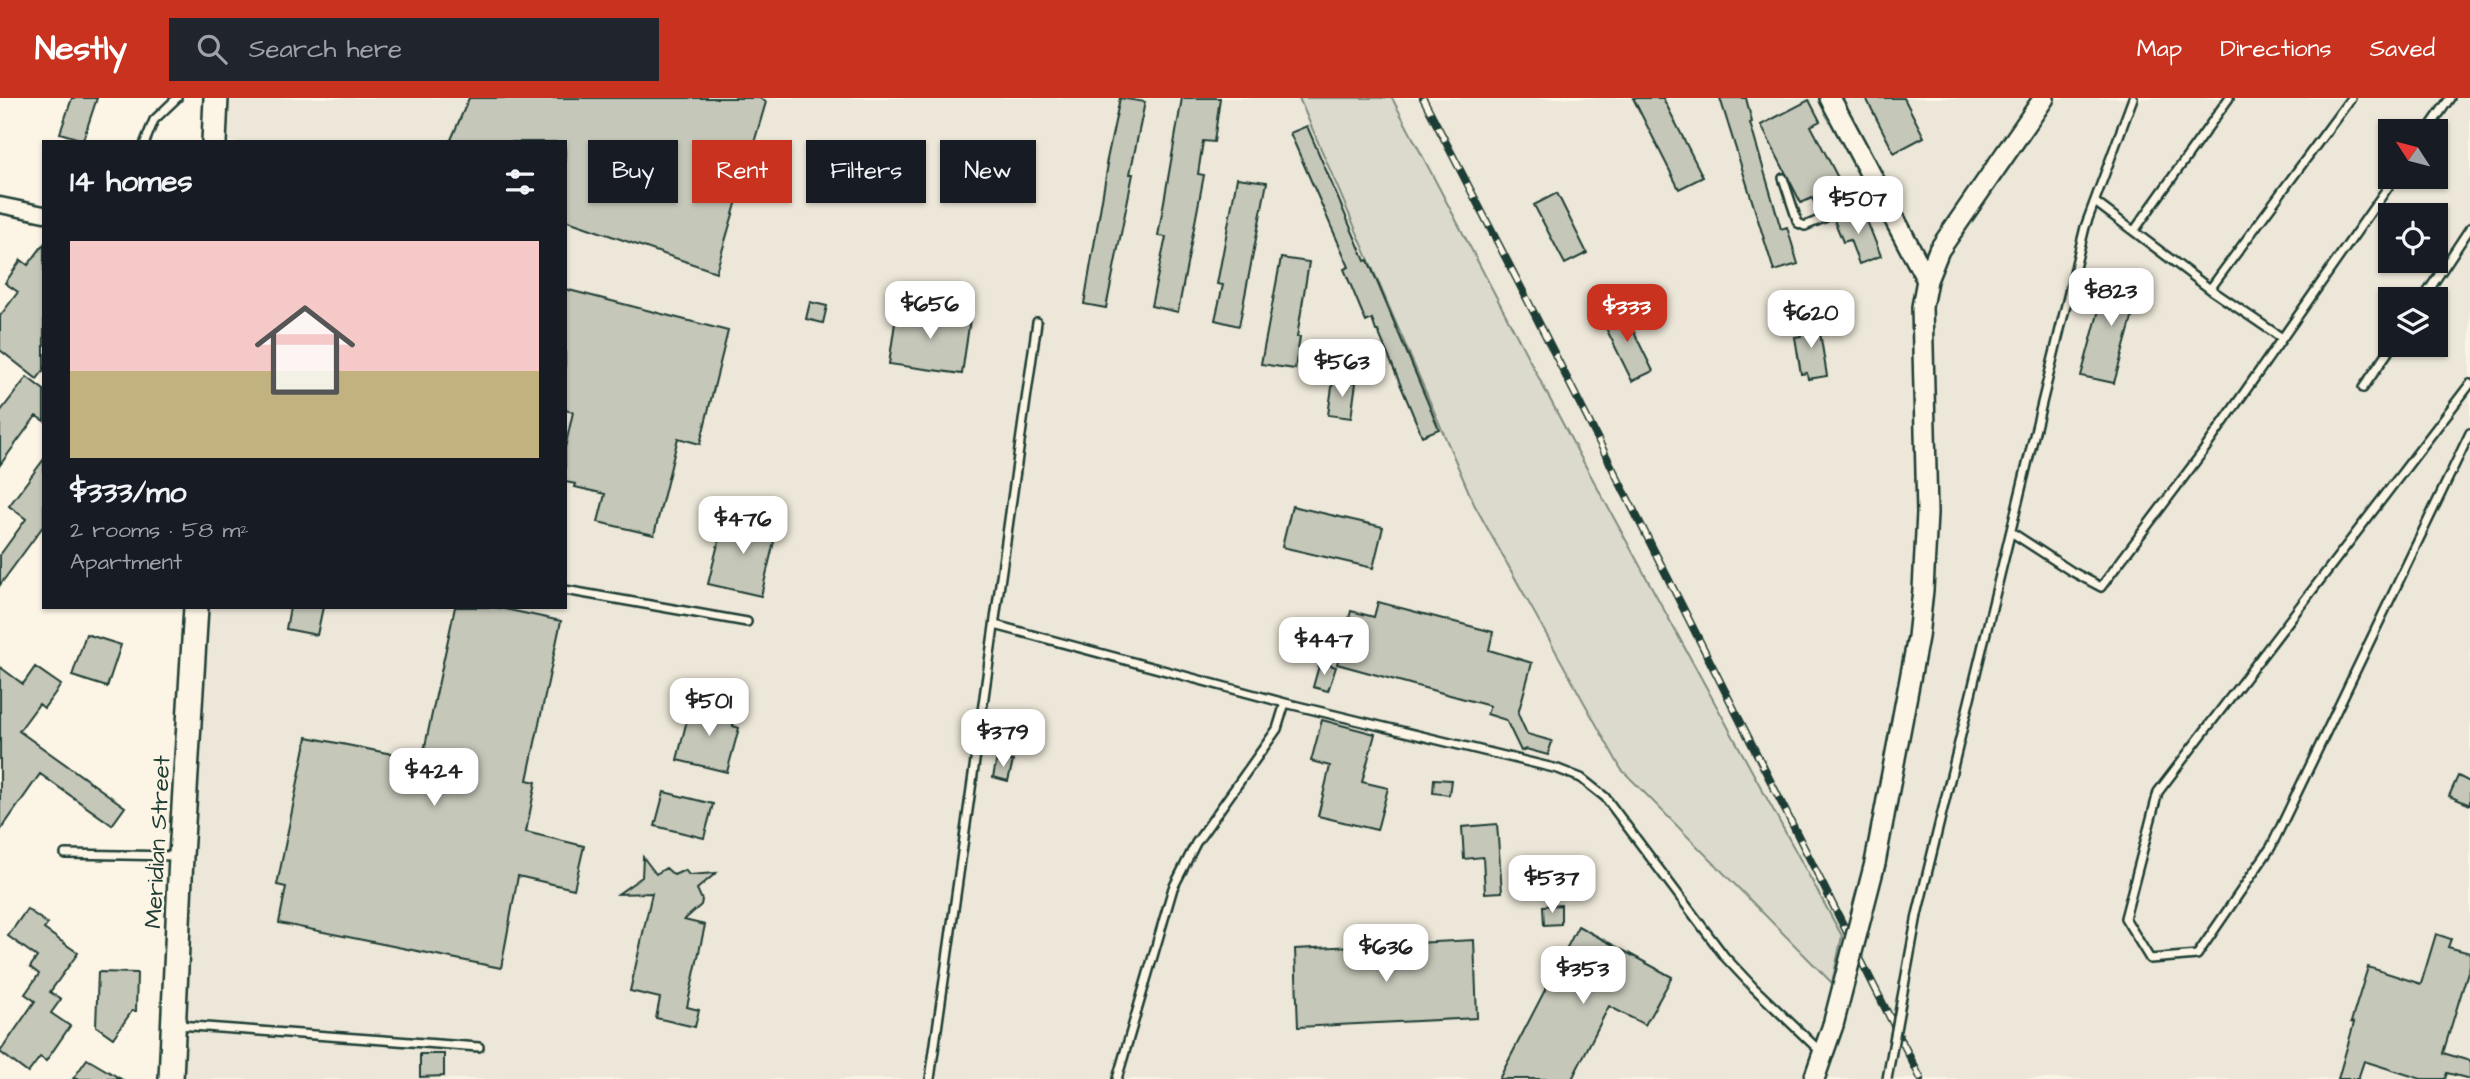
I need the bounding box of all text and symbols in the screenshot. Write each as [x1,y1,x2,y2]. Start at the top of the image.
search box [169,18,659,81]
text: Nestly [35,26,127,72]
icon: search [193,30,231,68]
text: Search here [249,31,402,67]
text: Map [2137,32,2182,66]
text: Directions [2220,32,2332,66]
text: Saved [2370,32,2435,66]
north arrow [2378,119,2448,189]
map controls [2378,119,2448,357]
chip: Buy [588,140,678,203]
chip: Rent [692,140,792,203]
chip: Filters [806,140,926,203]
chip: New [940,140,1036,203]
text: 14 homes [70,161,193,203]
icon: filters [501,163,539,201]
pin: $507 [1817,176,1899,236]
text: $507 [1829,183,1887,215]
button: locate [2378,203,2448,273]
pin: $823 [2070,268,2152,328]
text: $823 [2085,275,2137,307]
pin: $656 [889,282,971,341]
pin: $333 [1586,285,1668,344]
icon: home [242,287,368,413]
button: layers [2378,287,2448,357]
text: $656 [901,288,959,320]
pin: $620 [1770,290,1852,350]
text: $333 [1603,291,1651,323]
text: $620 [1784,297,1838,329]
pin: $563 [1301,340,1383,399]
text: $563 [1314,346,1370,378]
text: $333/mo [70,472,186,514]
pin: $476 [702,496,784,556]
text: $476 [714,503,772,535]
text: 2 rooms · 58 m² [70,514,249,546]
text: Apartment [70,546,182,578]
pin: $447 [1283,618,1365,677]
text: $447 [1295,624,1353,656]
pin: $501 [668,678,750,738]
text: $501 [686,685,732,717]
pin: $379 [962,710,1044,769]
text: $379 [977,716,1029,748]
pin: $424 [393,748,475,808]
street label: Meridian Street [136,754,180,930]
text: $424 [405,755,463,787]
pin: $537 [1511,856,1593,915]
text: $537 [1525,862,1579,894]
pin: $636 [1345,924,1427,984]
text: $636 [1359,931,1413,963]
pin: $353 [1542,946,1624,1006]
text: $353 [1557,953,1609,985]

